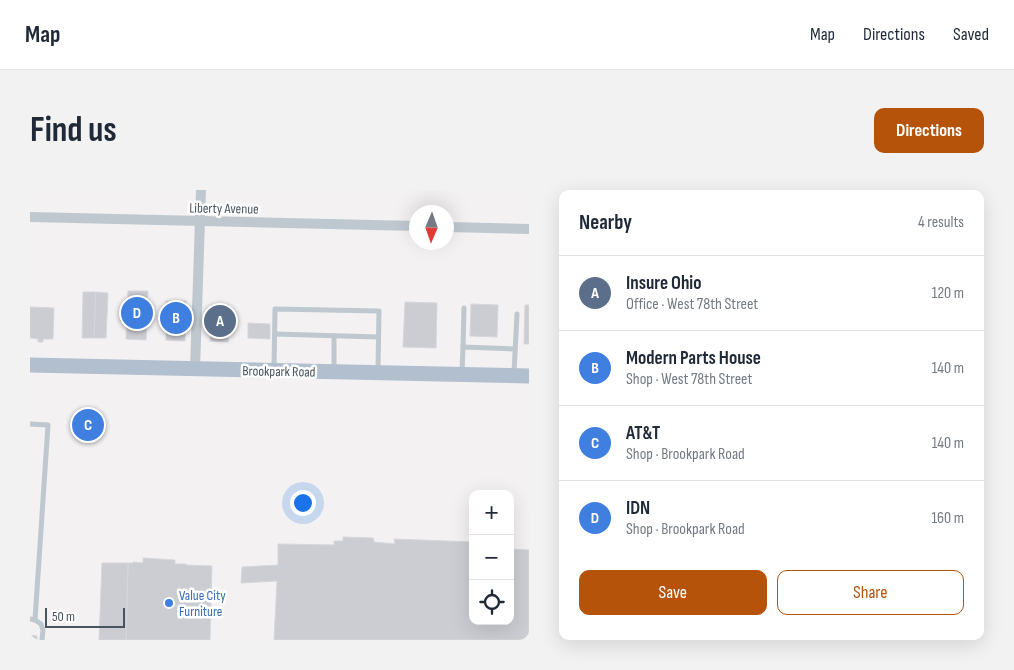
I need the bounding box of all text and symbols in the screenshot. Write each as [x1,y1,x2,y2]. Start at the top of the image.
text: Map [25,20,60,49]
text: Map [810,24,835,45]
text: Directions [863,24,925,45]
text: Saved [953,24,989,45]
button: Directions [874,108,984,153]
text: Find us [30,109,117,152]
street label: Liberty Avenue [189,199,259,218]
north arrow [409,205,454,250]
text: Nearby [579,210,632,235]
text: 4 results [918,213,964,232]
text: Insure Ohio [626,272,702,295]
text: A [591,284,599,303]
text: 120 m [932,284,964,303]
pin: D [121,294,153,332]
text: Office · West 78th Street [626,295,758,314]
pin: B [160,299,192,337]
pin: A [204,302,236,340]
text: Modern Parts House [626,347,761,370]
text: B [591,359,599,378]
text: 140 m [932,359,964,378]
street label: Brookpark Road [242,362,316,381]
text: Shop · West 78th Street [626,370,752,389]
pin: C [72,406,104,444]
text: AT&T [626,422,660,445]
text: C [591,434,599,453]
text: 140 m [932,434,964,453]
text: Shop · Brookpark Road [626,445,745,464]
your location [290,490,316,516]
map controls [469,490,514,625]
button: + [469,490,514,535]
text: IDN [626,497,650,520]
text: D [591,509,599,528]
text: 160 m [931,509,964,528]
text: Shop · Brookpark Road [626,520,745,539]
button: − [469,535,514,580]
button: Save [579,570,767,615]
button: Share [777,570,964,615]
button: locate [469,580,514,625]
place label: Value City Furniture [179,587,226,620]
marker: Value City Furniture [163,597,175,609]
scale bar [45,605,125,628]
text: 50 m [52,608,75,625]

